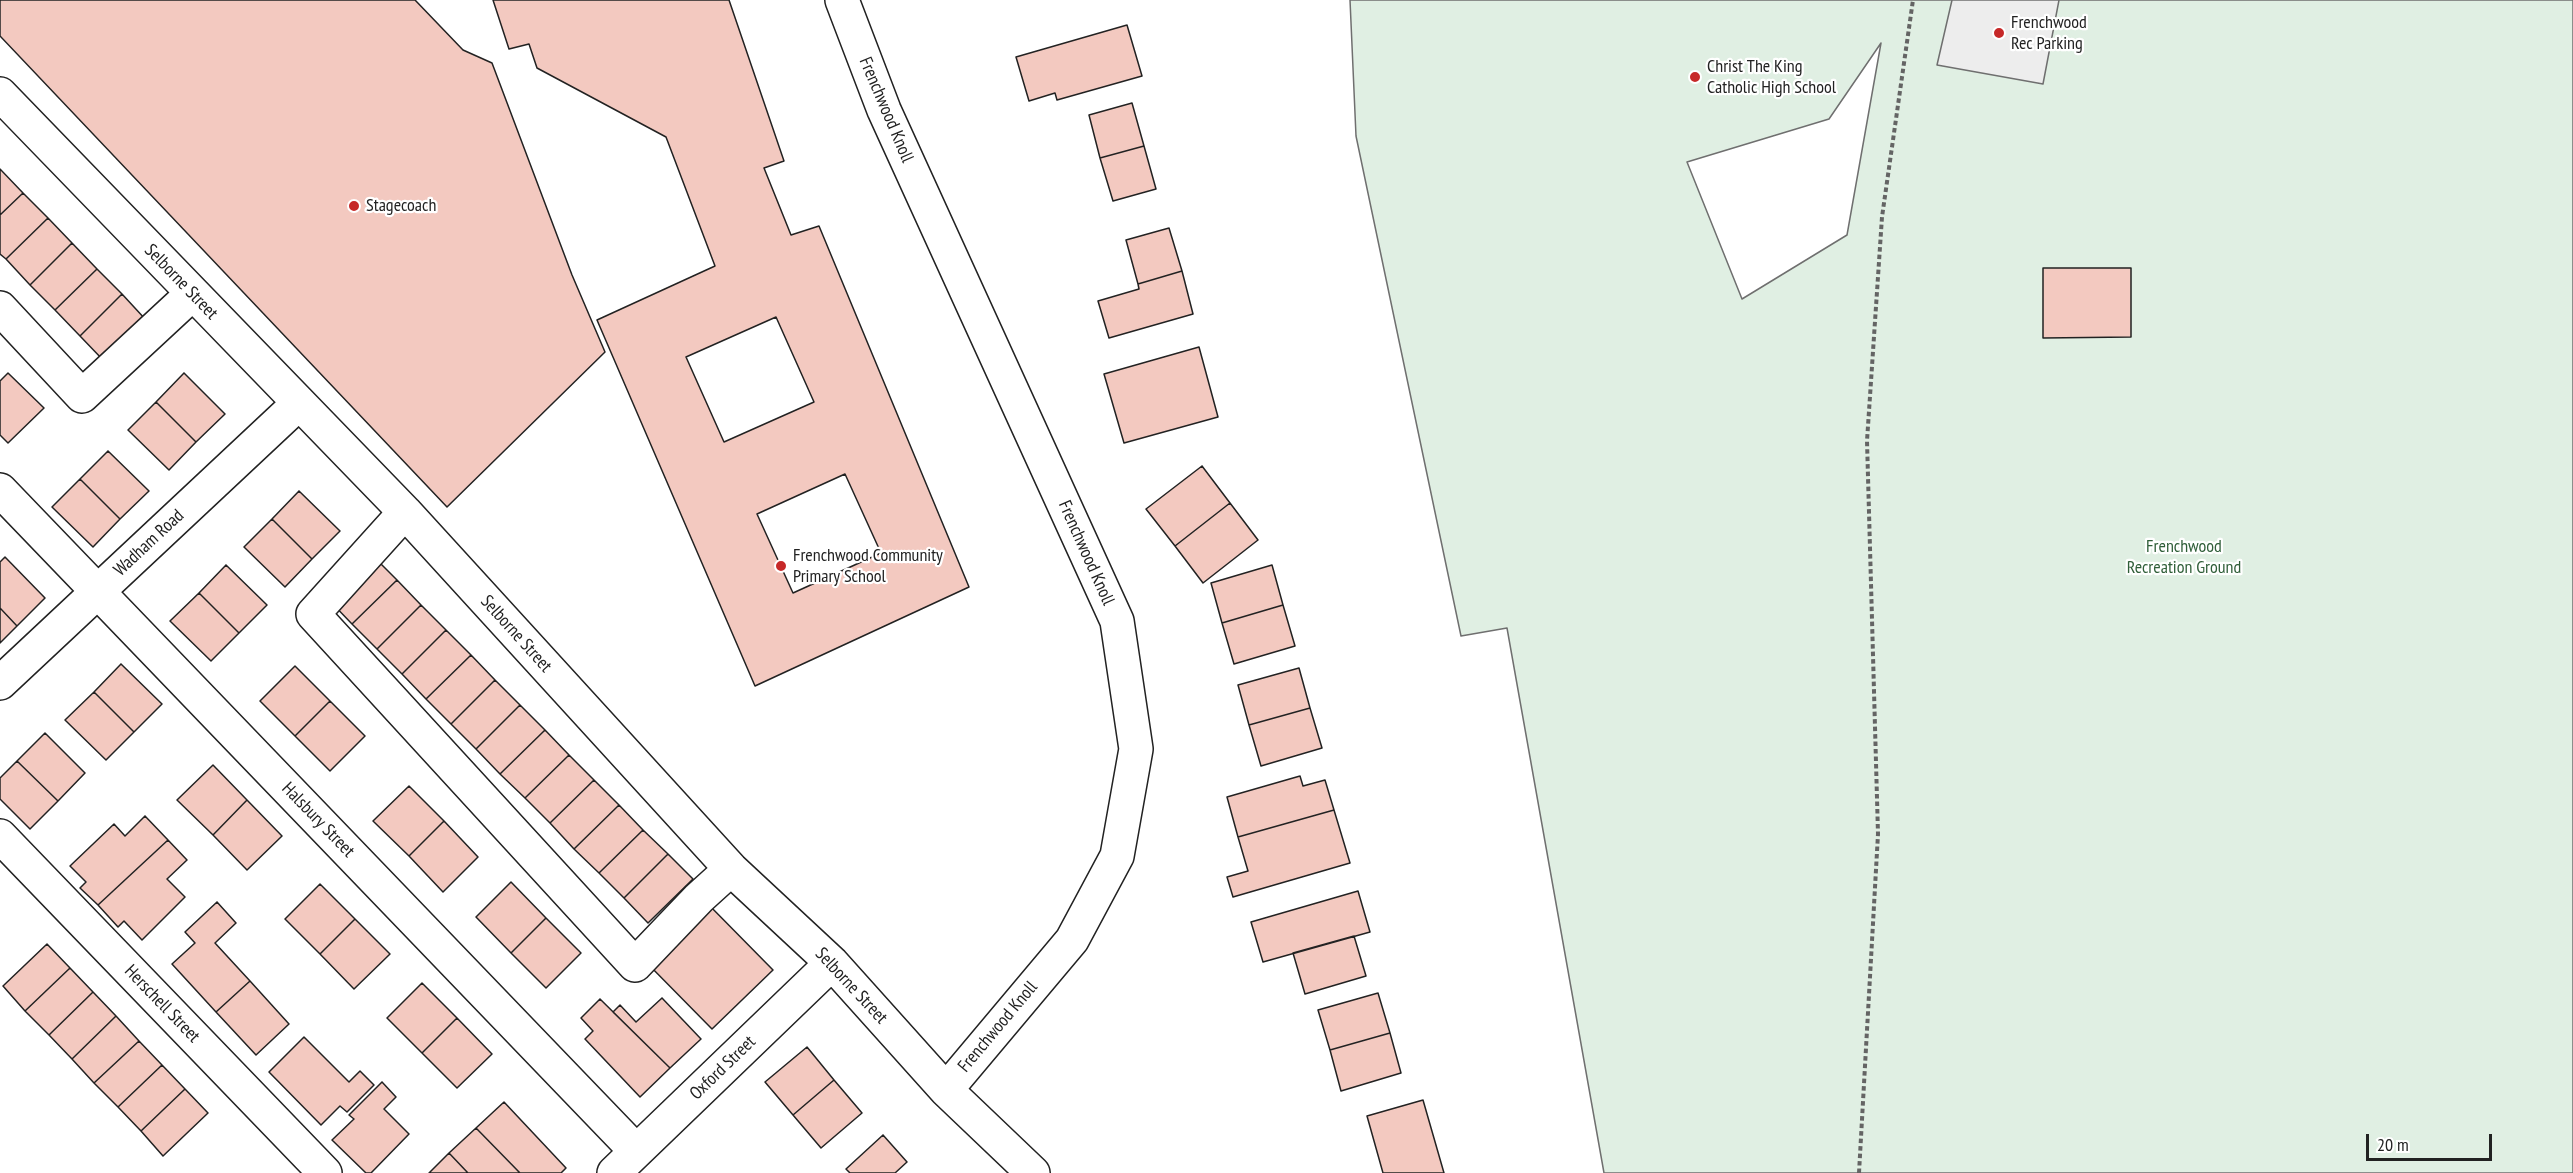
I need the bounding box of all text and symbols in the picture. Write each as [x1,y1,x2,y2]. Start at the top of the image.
place label: Frenchwood Rec Parking [2011,12,2087,54]
marker: Frenchwood Rec Parking [1992,26,2006,40]
street label: Frenchwood Knoll [854,54,918,166]
place label: Christ The King Catholic High School [1707,56,1836,98]
marker: Christ The King Catholic High School [1688,70,1702,84]
place label: Stagecoach [366,195,436,217]
marker: Stagecoach [347,199,361,213]
street label: Selborne Street [140,240,222,324]
street label: Frenchwood Knoll [1053,497,1119,609]
street label: Wadham Road [110,505,188,581]
park label: Frenchwood Recreation Ground [2127,536,2241,578]
place label: Frenchwood Community Primary School [793,545,943,588]
marker: Frenchwood Community Primary School [774,559,788,573]
street label: Selborne Street [476,591,556,677]
street label: Halsbury Street [277,778,359,862]
street label: Selborne Street [810,943,892,1029]
street label: Herschell Street [120,961,204,1047]
street label: Frenchwood Knoll [954,977,1042,1077]
street label: Oxford Street [686,1031,760,1105]
scale bar [2369,1122,2495,1160]
text: 20 m [2377,1133,2409,1156]

